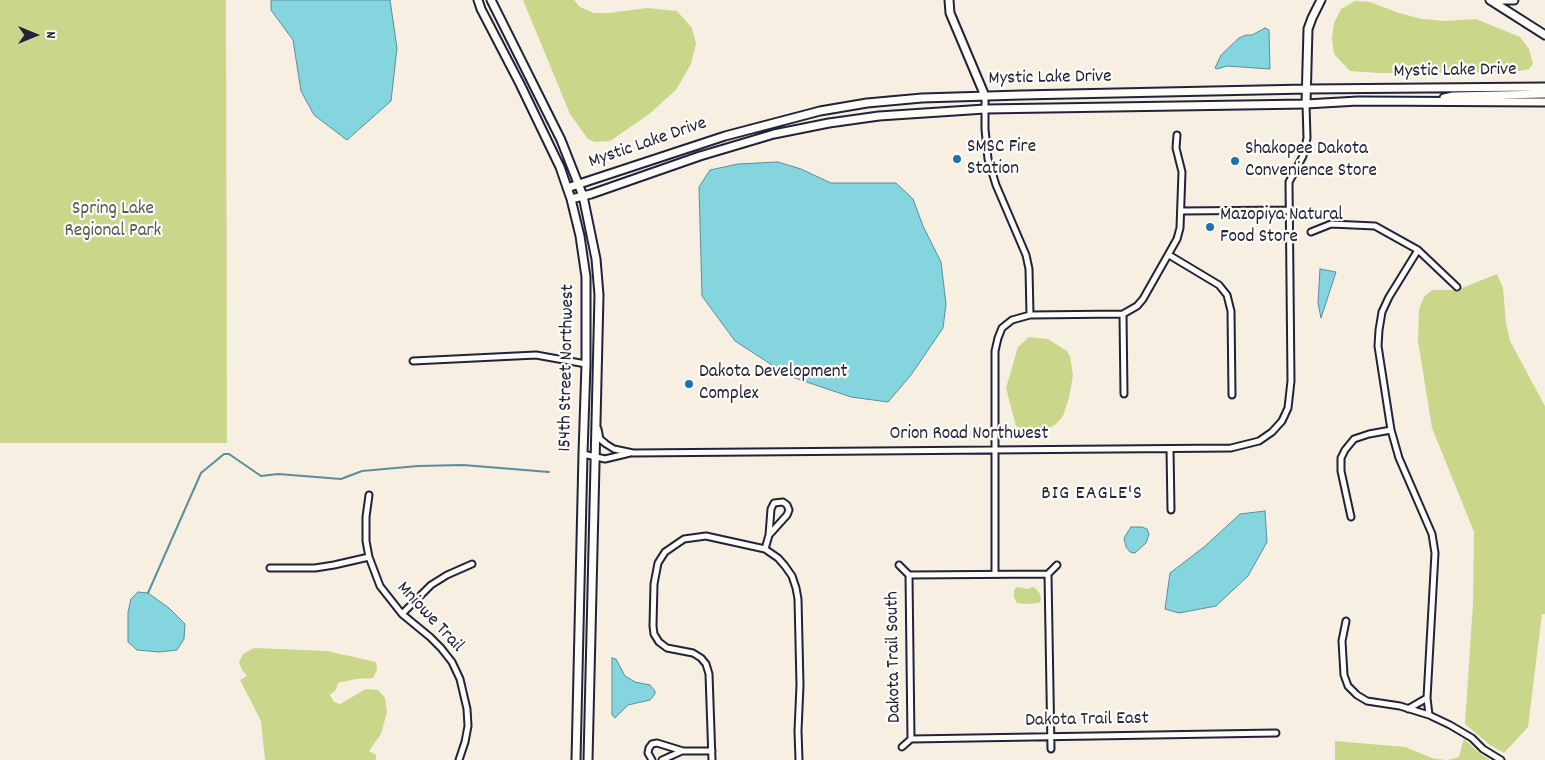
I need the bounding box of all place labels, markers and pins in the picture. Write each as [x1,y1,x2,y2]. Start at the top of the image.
place label: SMSC Fire Station [967,137,1036,181]
place label: Shakopee Dakota Convenience Store [1245,139,1377,183]
marker: SMSC Fire Station [951,153,963,165]
marker: Shakopee Dakota Convenience Store [1229,155,1241,167]
place label: Mazopiya Natural Food Store [1220,205,1343,249]
marker: Mazopiya Natural Food Store [1204,221,1216,233]
place label: Dakota Development Complex [699,362,848,406]
marker: Dakota Development Complex [683,378,695,390]

